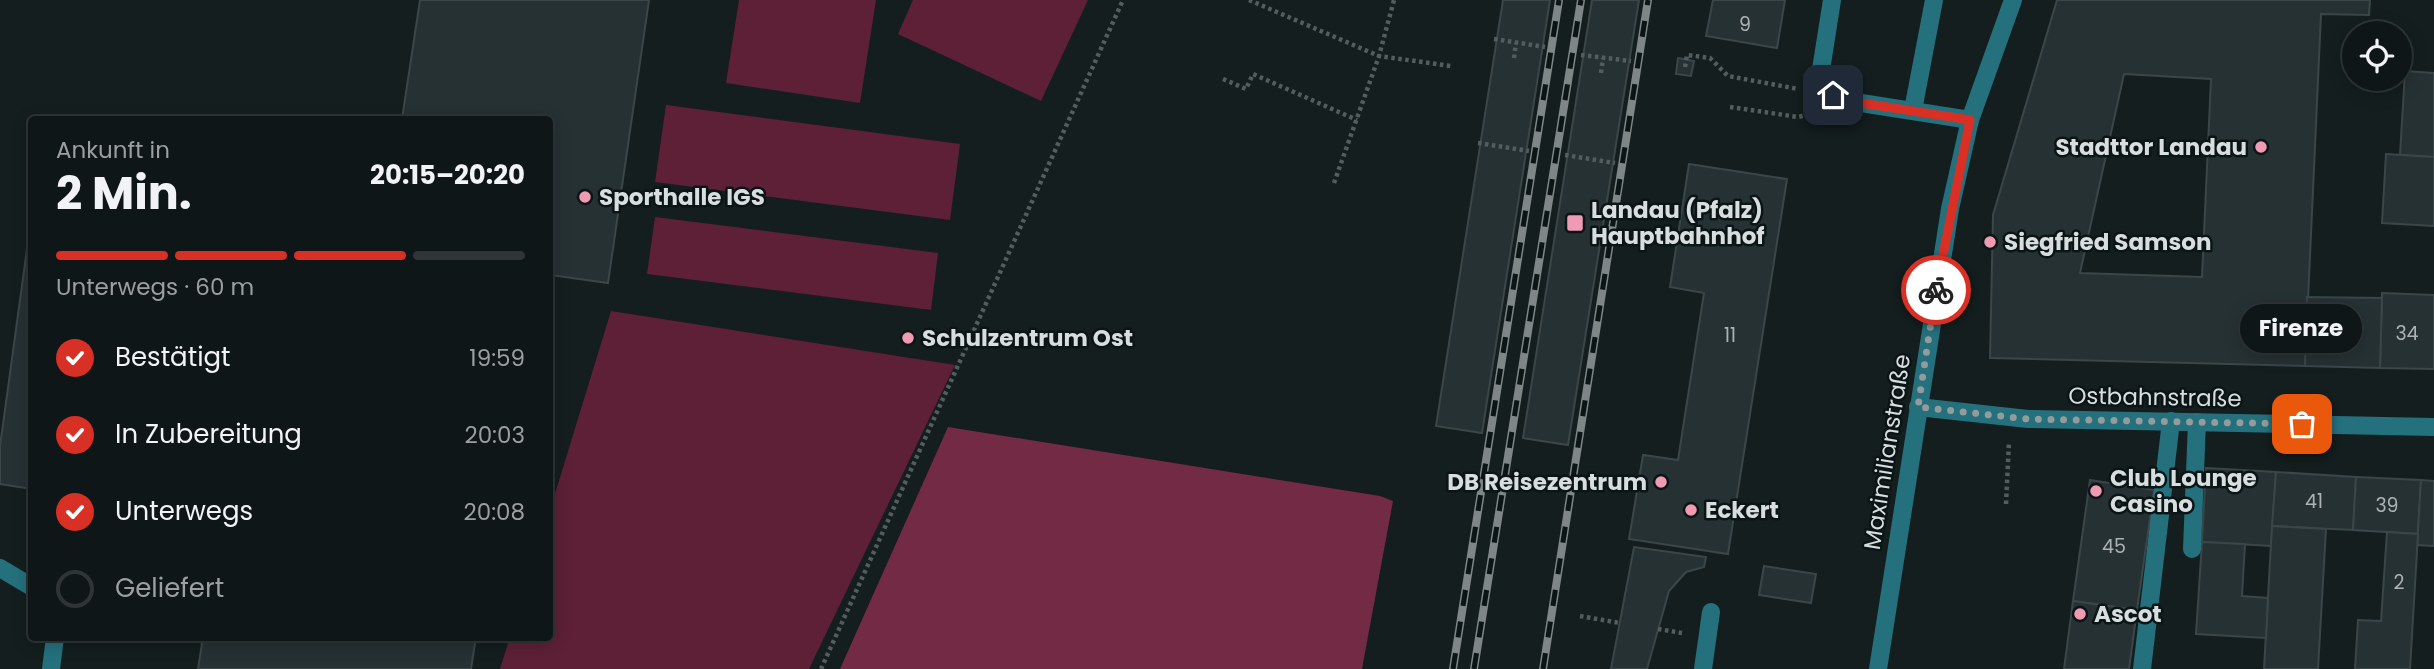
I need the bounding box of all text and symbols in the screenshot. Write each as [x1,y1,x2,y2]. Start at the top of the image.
house number: 9 [1739,11,1751,38]
map controls [2342,21,2412,91]
button: locate [2342,21,2412,91]
pin [1803,65,1863,125]
icon: home [1814,76,1852,114]
place label: Stadttor Landau [2055,131,2247,163]
text: Ankunft in [56,134,170,166]
marker: Stadttor Landau [2253,139,2269,155]
text: 20:15–20:20 [370,157,525,193]
text: 2 Min. [56,161,192,225]
place label: Sporthalle IGS [599,181,765,213]
marker: Sporthalle IGS [577,189,593,205]
place label: Landau (Pfalz) Hauptbahnhof [1591,194,1765,252]
marker: Landau (Pfalz) Hauptbahnhof [1565,213,1585,233]
place label: Siegfried Samson [2004,226,2211,258]
marker: Siegfried Samson [1982,234,1998,250]
courier [1901,255,1971,325]
text: Unterwegs · 60 m [56,271,254,303]
icon: bike [1917,271,1955,309]
callout: Firenze [2241,305,2363,354]
text: Firenze [2259,312,2343,344]
house number: 34 [2395,320,2419,347]
place label: Schulzentrum Ost [922,322,1133,354]
house number: 11 [1724,322,1736,349]
marker: Schulzentrum Ost [900,330,916,346]
icon: check [56,339,94,377]
text: Bestätigt [115,339,231,375]
text: 19:59 [469,342,525,374]
street label: Maximilianstraße [1856,352,1918,552]
street label: Ostbahnstraße [2068,379,2242,415]
pin [2272,394,2332,454]
icon: bag [2283,405,2321,443]
icon: check [56,416,94,454]
text: In Zubereitung [115,416,302,452]
text: 20:03 [464,419,525,451]
place label: Club Lounge Casino [2110,462,2257,520]
place label: DB Reisezentrum [1447,466,1647,498]
marker: DB Reisezentrum [1653,474,1669,490]
marker: Club Lounge Casino [2088,483,2104,499]
house number: 41 [2305,488,2323,515]
house number: 39 [2375,492,2399,519]
icon: check [56,493,94,531]
text: Unterwegs [115,493,253,529]
place label: Eckert [1705,494,1779,526]
text: 20:08 [463,496,525,528]
marker: Eckert [1683,502,1699,518]
house number: 45 [2102,533,2126,560]
house number: 2 [2394,569,2405,596]
text: Geliefert [115,570,224,606]
place label: Ascot [2094,598,2162,630]
marker: Ascot [2072,606,2088,622]

